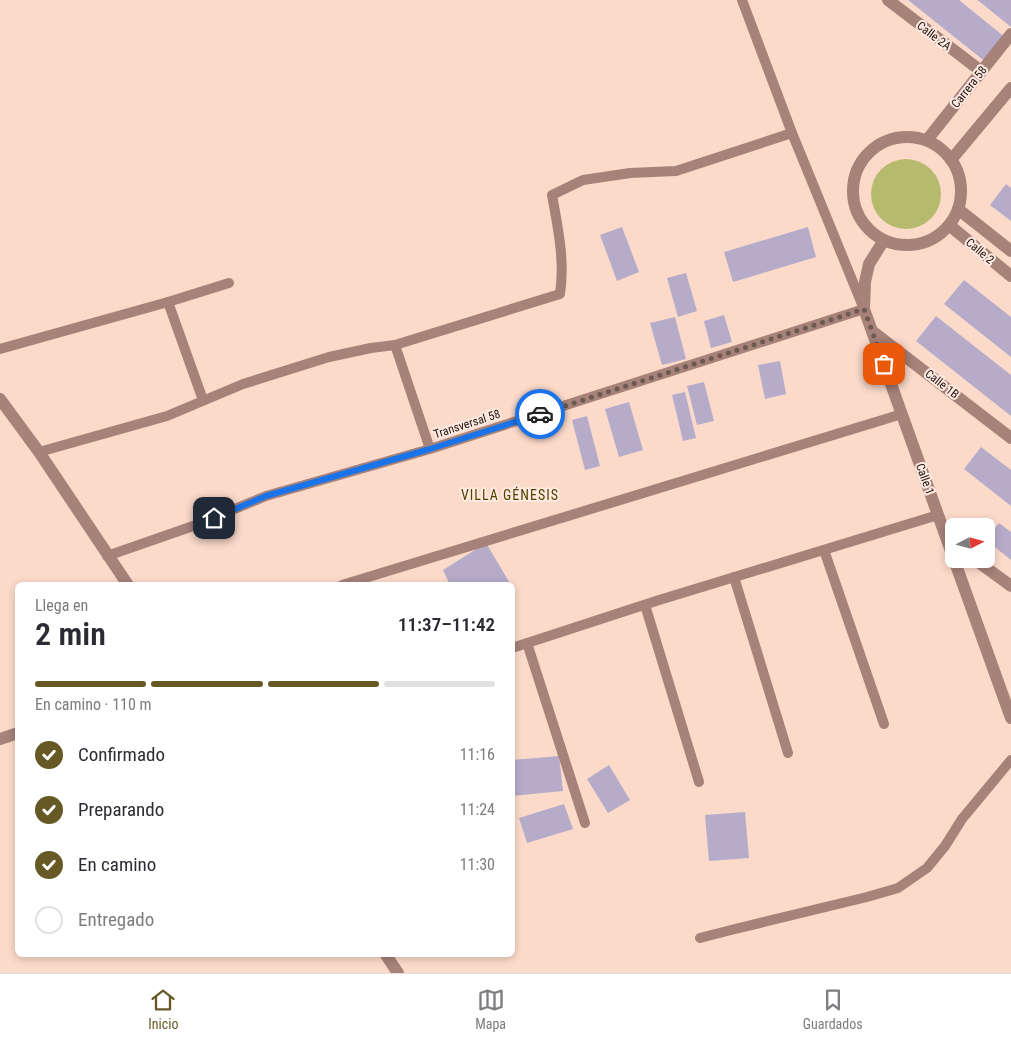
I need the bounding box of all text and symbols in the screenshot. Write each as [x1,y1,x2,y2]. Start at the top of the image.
street label: Calle 2A [914,19,954,53]
street label: Carrera 58 [948,63,990,111]
street label: Calle 2 [963,235,997,267]
pin [863,343,905,385]
icon: bag [870,350,898,378]
street label: Calle 1B [922,367,962,401]
courier [515,389,565,439]
icon: car [526,400,554,428]
street label: Transversal 58 [432,407,502,441]
street label: Calle 1 [913,461,937,497]
district label: VILLA GÉNESIS [461,486,559,503]
pin [193,497,235,539]
icon: home [200,504,228,532]
north arrow [945,518,995,568]
map controls [945,518,995,568]
text: Llega en [35,596,88,615]
text: 11:37–11:42 [398,613,495,636]
text: 2 min [35,615,106,653]
text: En camino · 110 m [35,695,152,714]
icon: check [35,741,63,769]
text: Confirmado [78,743,165,766]
text: 11:16 [460,745,495,764]
icon: check [35,796,63,824]
text: Preparando [78,798,164,821]
text: 11:24 [460,800,495,819]
icon: check [35,851,63,879]
text: En camino [78,853,156,876]
text: 11:30 [460,855,495,874]
text: Entregado [78,908,154,931]
tab: Inicio [148,986,179,1032]
tab: Mapa [475,986,506,1032]
tab: Guardados [803,986,863,1032]

